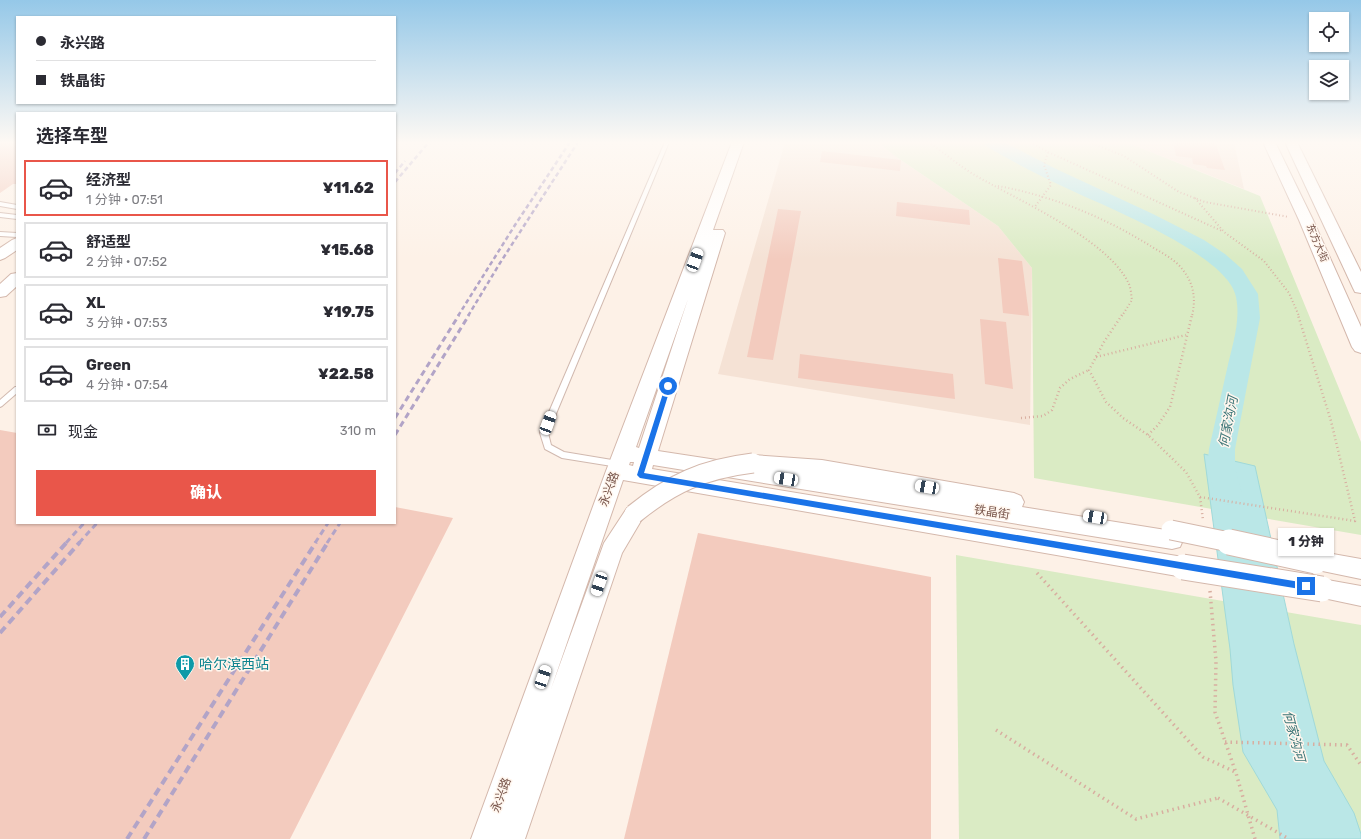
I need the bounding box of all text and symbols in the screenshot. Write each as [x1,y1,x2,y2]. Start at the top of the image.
map controls [1309,12,1349,100]
button: locate [1309,12,1349,52]
text: 永兴路 [60,34,105,52]
button: layers [1309,60,1349,100]
text: 铁晶街 [60,72,105,90]
text: 选择车型 [36,125,108,147]
icon: car [38,170,74,206]
text: 经济型 [86,171,131,189]
text: ¥11.62 [323,179,374,197]
text: 1 分钟 · 07:51 [86,192,163,207]
street label: 东方大街 [1304,222,1330,264]
icon: car [38,232,74,268]
text: 舒适型 [86,233,131,251]
text: ¥15.68 [320,241,374,259]
car [685,247,705,273]
text: 2 分钟 · 07:52 [86,254,167,269]
icon: car [38,294,74,330]
text: XL [86,294,105,312]
text: ¥19.75 [323,303,374,321]
text: 3 分钟 · 07:53 [86,315,167,330]
icon: car [38,356,74,392]
text: Green [86,356,131,374]
text: ¥22.58 [318,365,374,383]
text: 4 分钟 · 07:54 [86,377,168,392]
route start [659,377,677,395]
water label: 何家沟河 [1216,392,1241,449]
car [538,410,558,436]
icon: cash [36,419,58,441]
text: 现金 [68,423,98,441]
text: 310 m [340,423,376,438]
button: 确认 [36,470,376,516]
street label: 永兴路 [596,470,622,508]
car [773,471,799,487]
car [914,479,940,495]
street label: 铁晶街 [973,502,1011,522]
car [1082,509,1108,525]
callout: 1 分钟 [1278,528,1334,556]
text: 1 分钟 [1288,534,1324,549]
car [589,571,609,597]
route end [1297,577,1315,595]
building icon: 哈尔滨西站 [174,653,196,681]
place label: 哈尔滨西站 [199,656,269,673]
car [533,664,553,690]
water label: 何家沟河 [1280,709,1309,766]
street label: 永兴路 [488,776,514,814]

